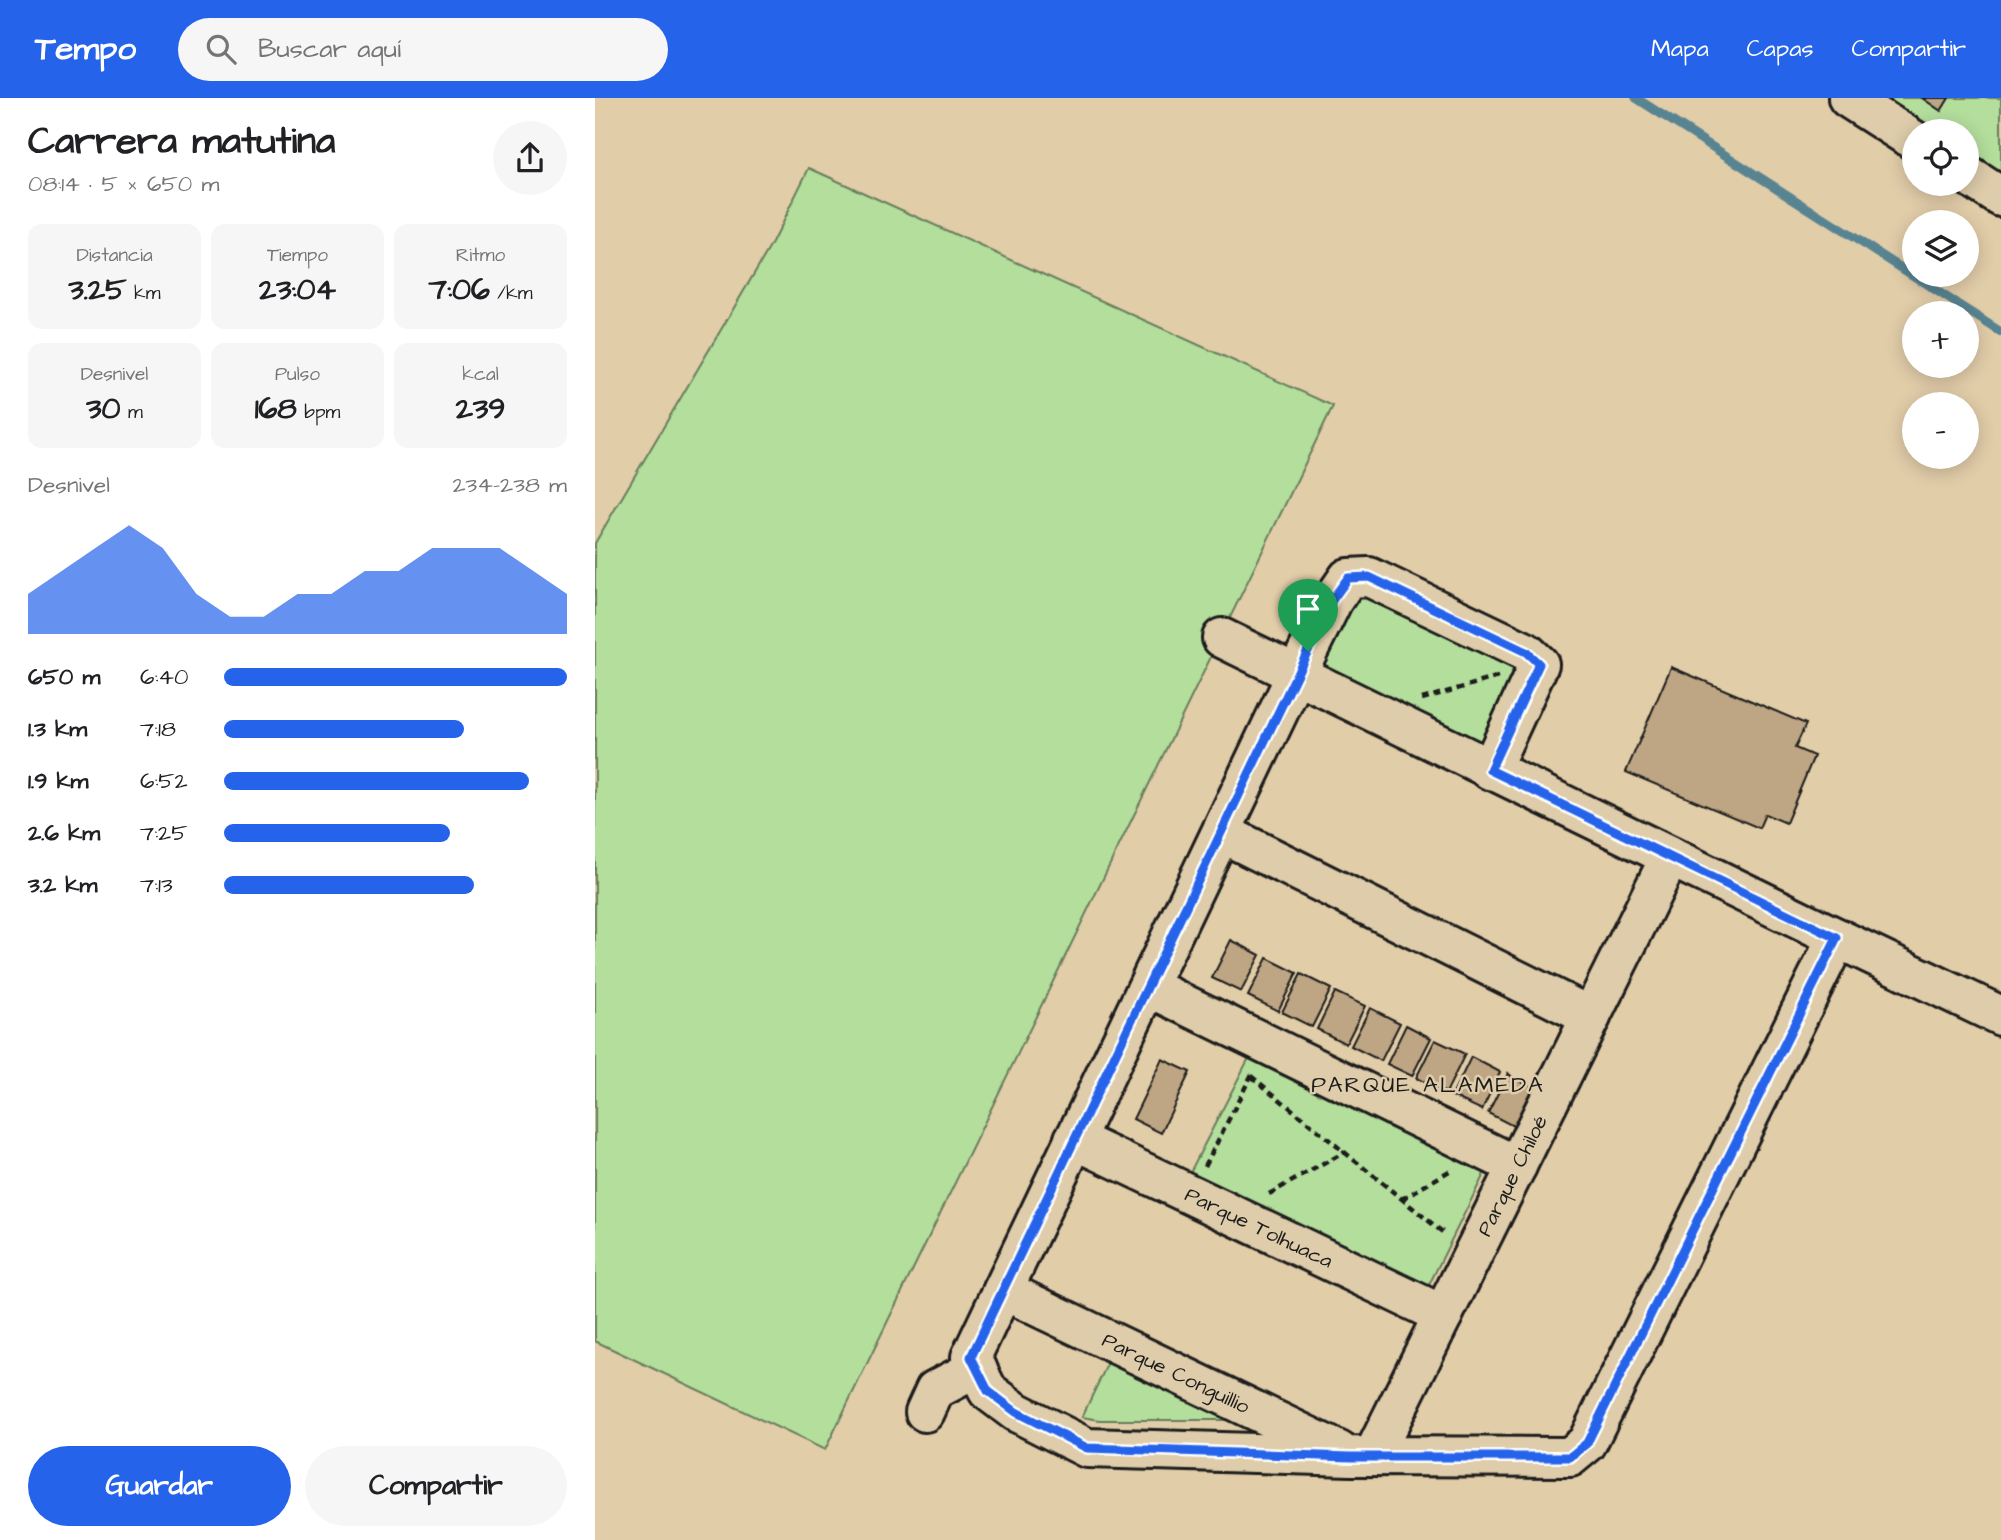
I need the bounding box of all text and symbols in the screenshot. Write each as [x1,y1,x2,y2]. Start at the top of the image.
search box [178,18,668,81]
text: Tempo [35,26,136,72]
icon: search [202,30,240,68]
text: Buscar aquí [258,31,401,67]
text: Mapa [1651,32,1709,66]
text: Capas [1747,32,1813,66]
text: Compartir [1851,32,1966,66]
text: Carrera matutina [28,116,335,168]
map controls [1902,119,1979,469]
button: locate [1902,119,1979,196]
button: share [493,121,567,195]
text: 08:14 · 5 × 650 m [28,168,219,200]
button: layers [1902,210,1979,287]
text: Distancia [76,242,153,269]
text: Tiempo [267,242,328,269]
text: Ritmo [456,242,505,269]
text: 3.25 [69,269,126,311]
text: 23:04 [259,269,336,311]
text: 7:06 [429,269,490,311]
text: km [126,280,160,307]
text: /km [490,280,532,307]
button: + [1902,301,1979,378]
text: Desnivel [81,361,148,388]
text: Pulso [275,361,320,388]
text: kcal [462,361,499,388]
text: 30 [86,388,120,430]
text: 168 [255,388,297,430]
text: 239 [456,388,505,430]
button: − [1902,392,1979,469]
text: m [120,399,143,426]
text: bpm [297,399,340,426]
text: Desnivel [28,469,110,501]
text: 234–238 m [452,469,567,501]
pin [1278,579,1338,651]
icon: arrive [1289,590,1327,628]
text: 650 m [28,661,100,693]
text: 6:40 [140,661,188,693]
text: 1.3 km [28,713,87,745]
text: 7:18 [140,713,176,745]
text: 1.9 km [28,765,89,797]
text: 6:52 [140,765,188,797]
text: 2.6 km [28,817,100,849]
text: 7:25 [140,817,187,849]
text: 3.2 km [28,869,97,901]
text: 7:13 [140,869,173,901]
district label: PARQUE ALAMEDA [1311,1069,1545,1101]
street label: Parque Chiloé [1470,1110,1555,1241]
street label: Parque Tolhuaca [1180,1180,1338,1276]
street label: Parque Conguillio [1097,1326,1255,1421]
button: Guardar [28,1446,291,1526]
button: Compartir [305,1446,567,1526]

